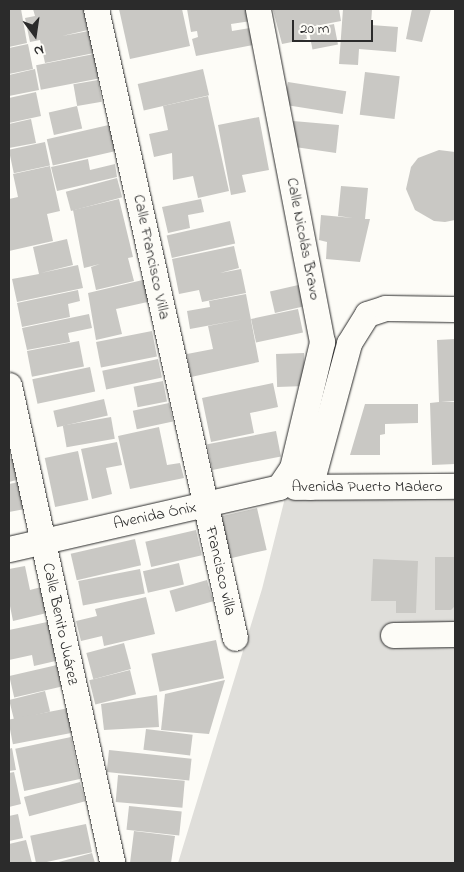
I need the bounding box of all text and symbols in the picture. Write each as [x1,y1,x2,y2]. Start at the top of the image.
north arrow [10,10,60,60]
scale bar [294,10,375,42]
text: 20 m [300,18,329,40]
text: N [32,39,46,61]
street label: Calle Nicolás Bravo [282,176,324,302]
street label: Calle Francisco Villa [128,193,174,321]
street label: Avenida Puerto Madero [291,477,443,497]
street label: Avenida Ónix [112,498,198,534]
street label: Francisco villa [200,524,240,618]
street label: Calle Benito Juárez [38,561,82,687]

